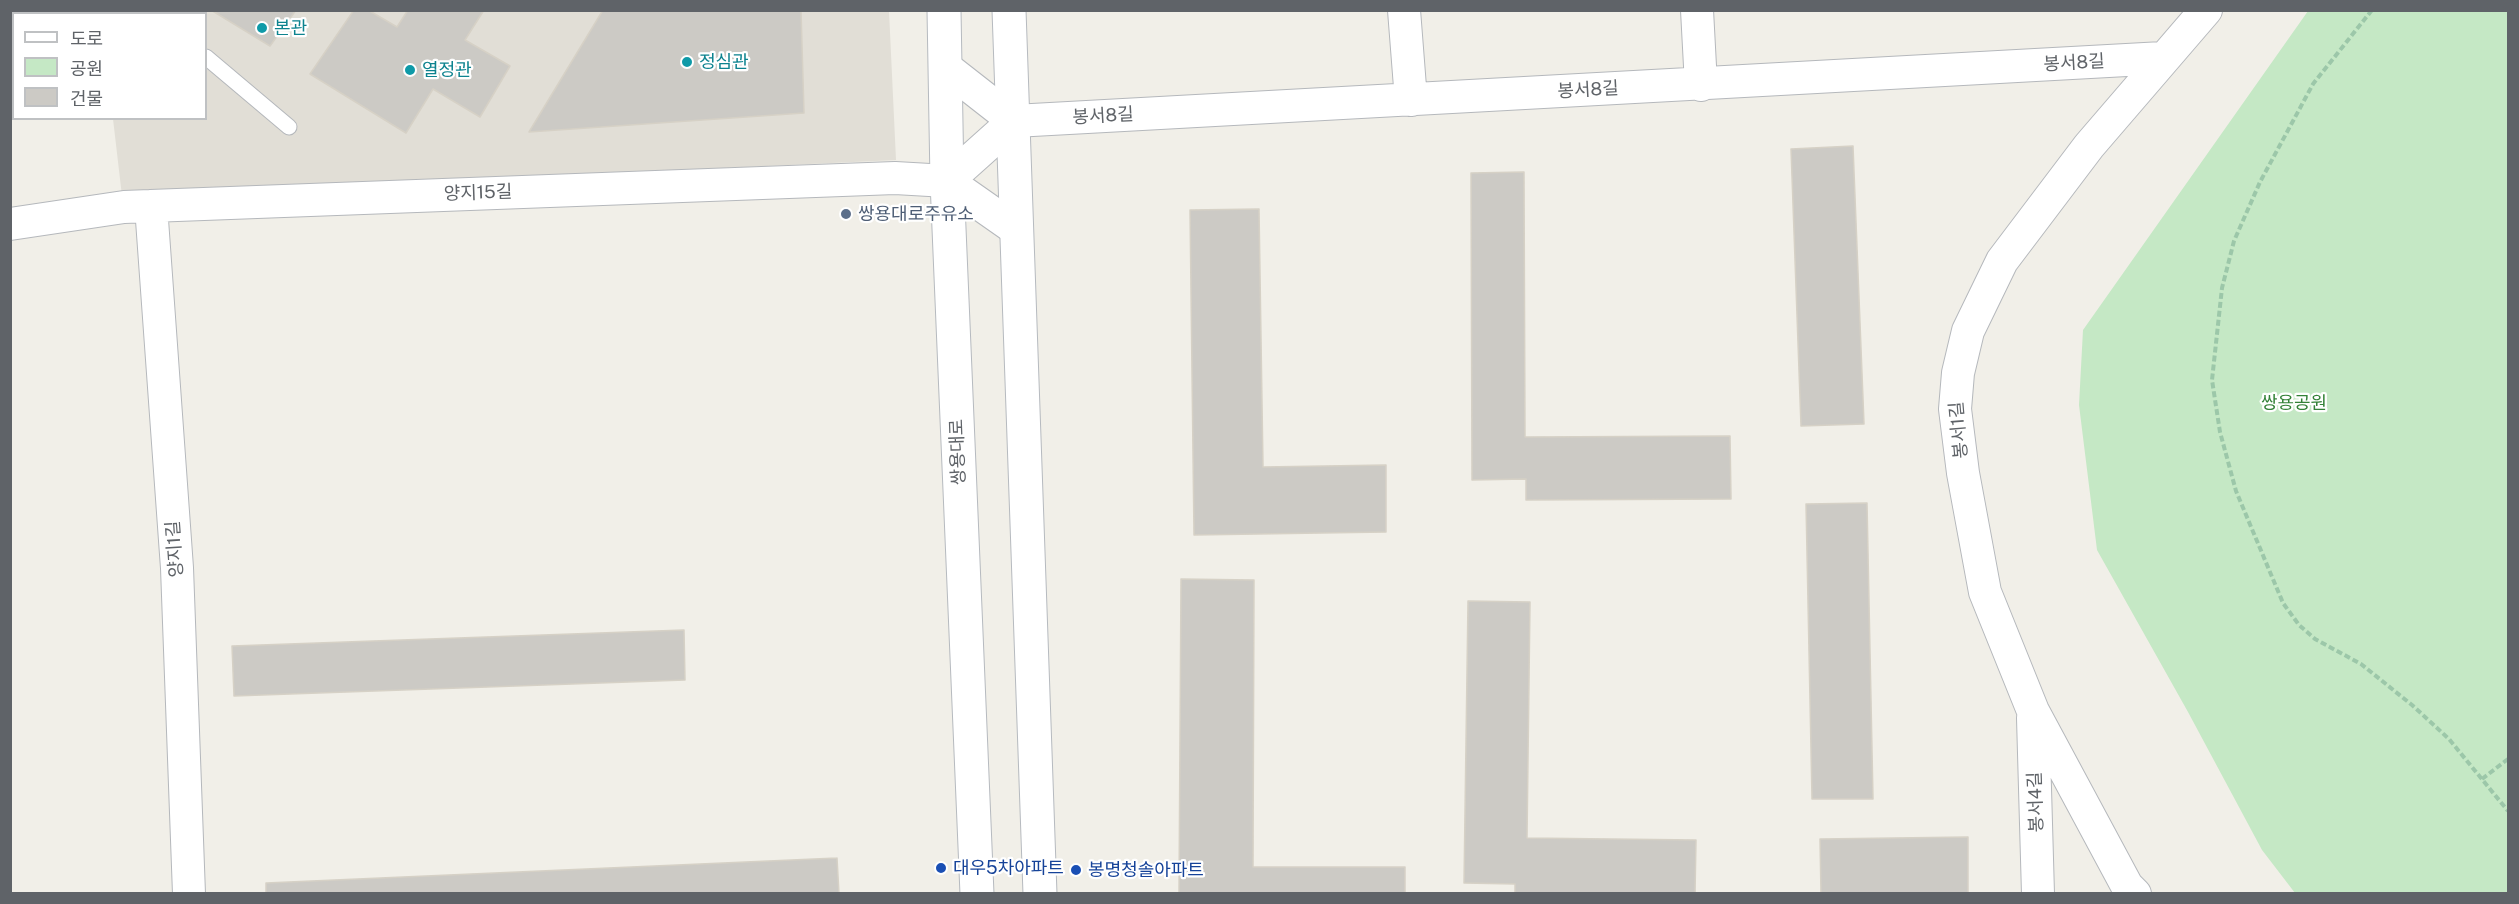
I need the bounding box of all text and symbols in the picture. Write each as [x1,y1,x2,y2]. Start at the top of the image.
legend [12,12,207,120]
place label: 본관 [274,17,307,39]
marker: 본관 [255,21,269,35]
text: 도로 [70,28,103,49]
place label: 정심관 [699,51,749,73]
street label: 봉서8길 [2043,51,2105,75]
marker: 정심관 [680,55,694,69]
text: 공원 [70,58,103,79]
place label: 열정관 [422,59,472,81]
marker: 열정관 [403,63,417,77]
street label: 봉서8길 [1557,78,1619,102]
text: 건물 [70,88,103,109]
street label: 봉서8길 [1072,104,1134,128]
street label: 양지15길 [443,181,513,205]
place label: 쌍용대로주유소 [858,203,974,225]
marker: 쌍용대로주유소 [839,207,853,221]
park label: 쌍용공원 [2261,392,2327,414]
street label: 봉서1길 [1946,401,1972,459]
street label: 쌍용대로 [946,419,970,485]
street label: 양지1길 [162,520,188,578]
street label: 봉서4길 [2024,771,2048,833]
place label: 대우5차아파트 [953,857,1064,879]
place label: 봉명청솔아파트 [1088,859,1204,881]
marker: 대우5차아파트 [934,861,948,875]
marker: 봉명청솔아파트 [1069,863,1083,877]

